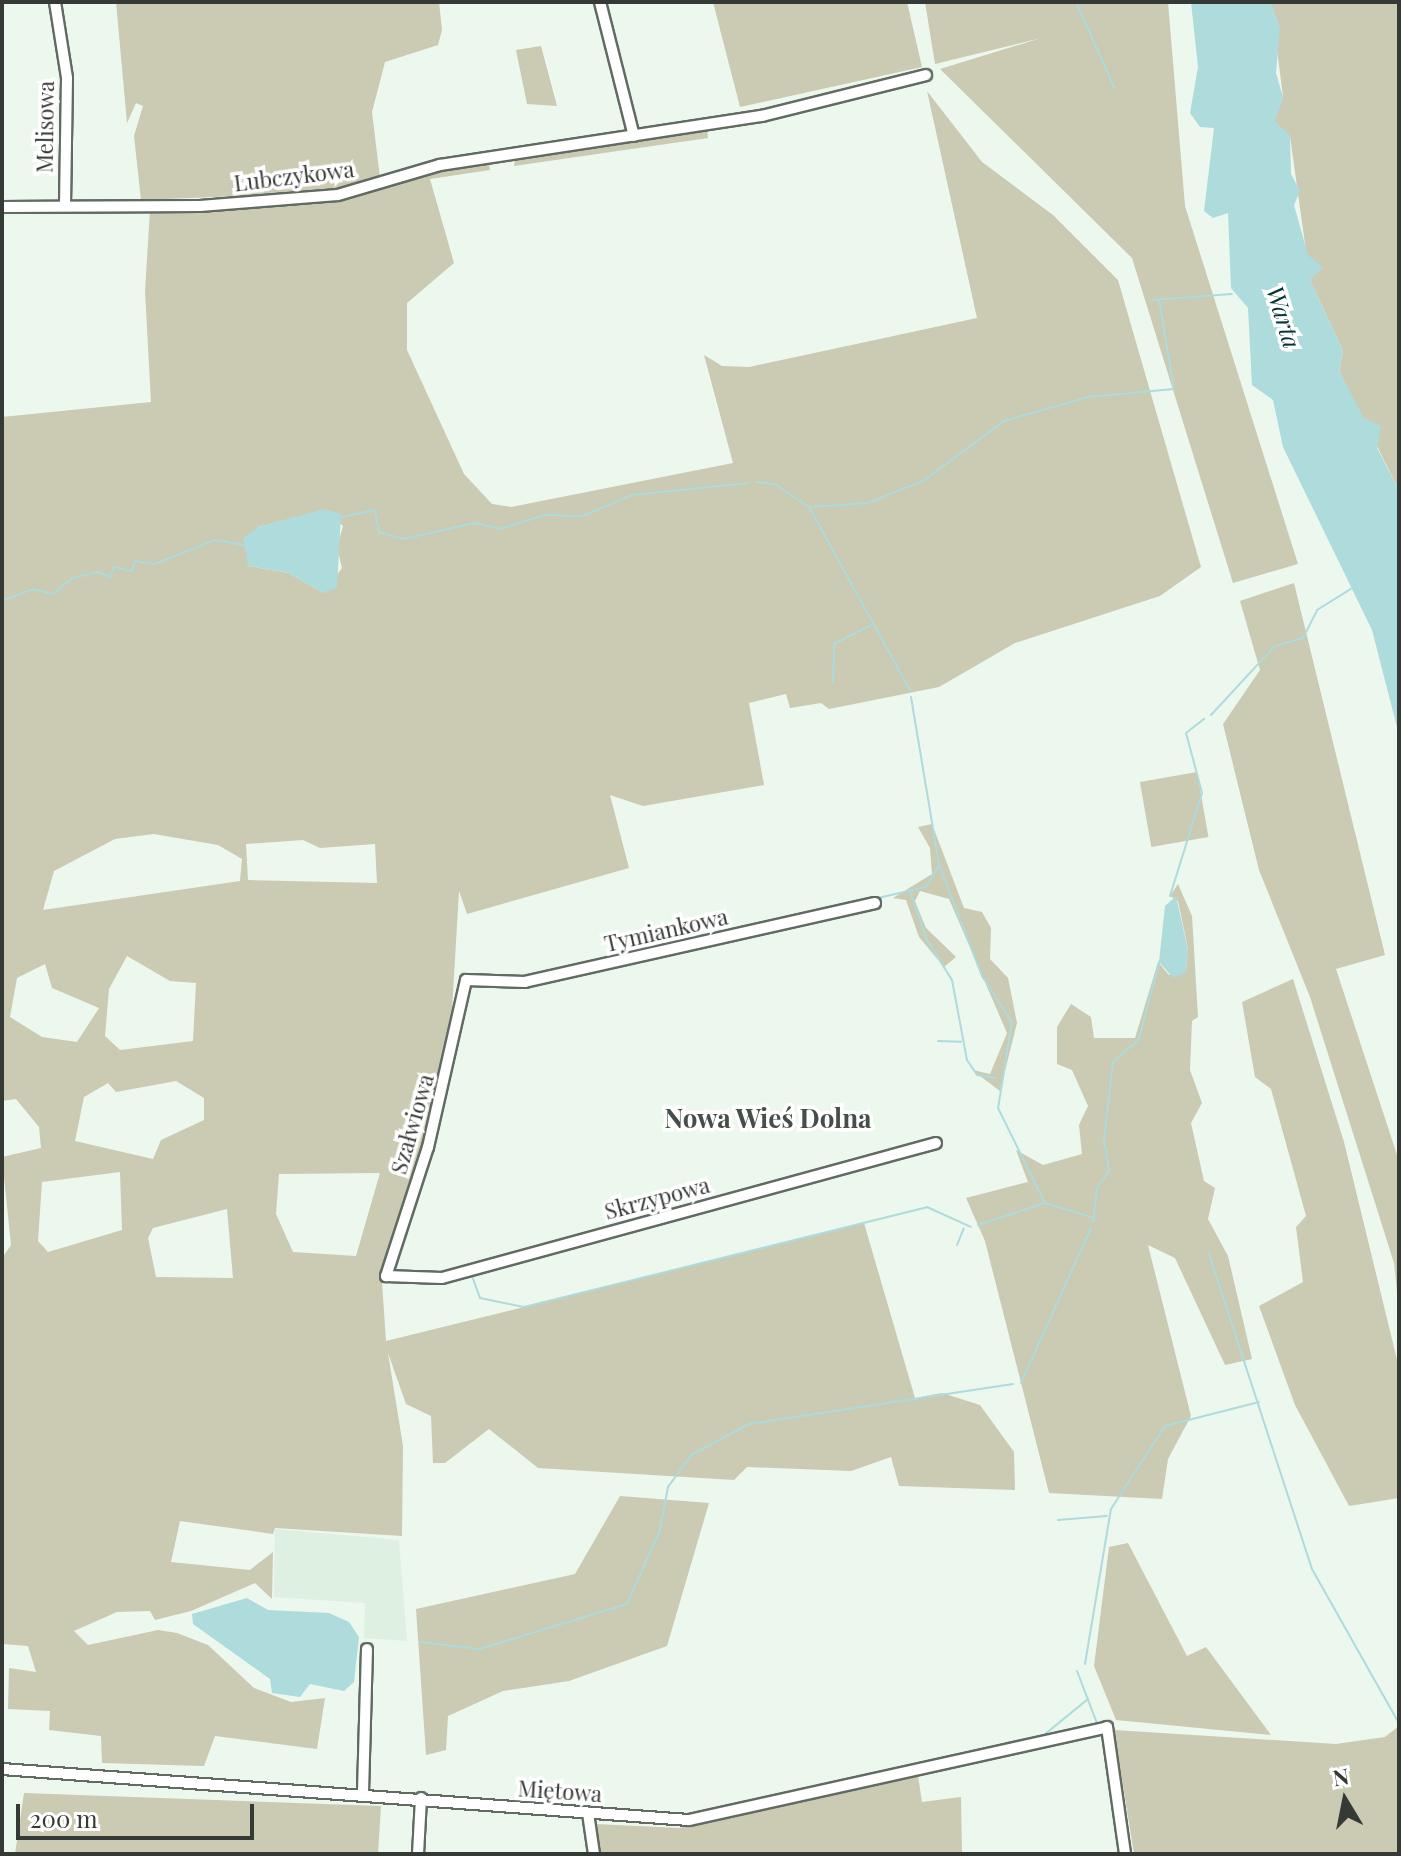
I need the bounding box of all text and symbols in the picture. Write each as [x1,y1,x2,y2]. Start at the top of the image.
street label: Melisowa [31,81,59,173]
street label: Lubczykowa [232,156,356,196]
water label: Warta [1261,282,1307,352]
street label: Tymiankowa [602,903,730,957]
street label: Szałwiowa [385,1071,439,1177]
district label: Nowa Wieś Dolna [664,1102,872,1134]
street label: Skrzypowa [602,1171,712,1225]
north arrow [1305,1760,1385,1840]
text: N [1330,1760,1351,1793]
street label: Miętowa [517,1775,603,1807]
scale bar [20,1788,258,1838]
text: 200 m [30,1802,98,1834]

